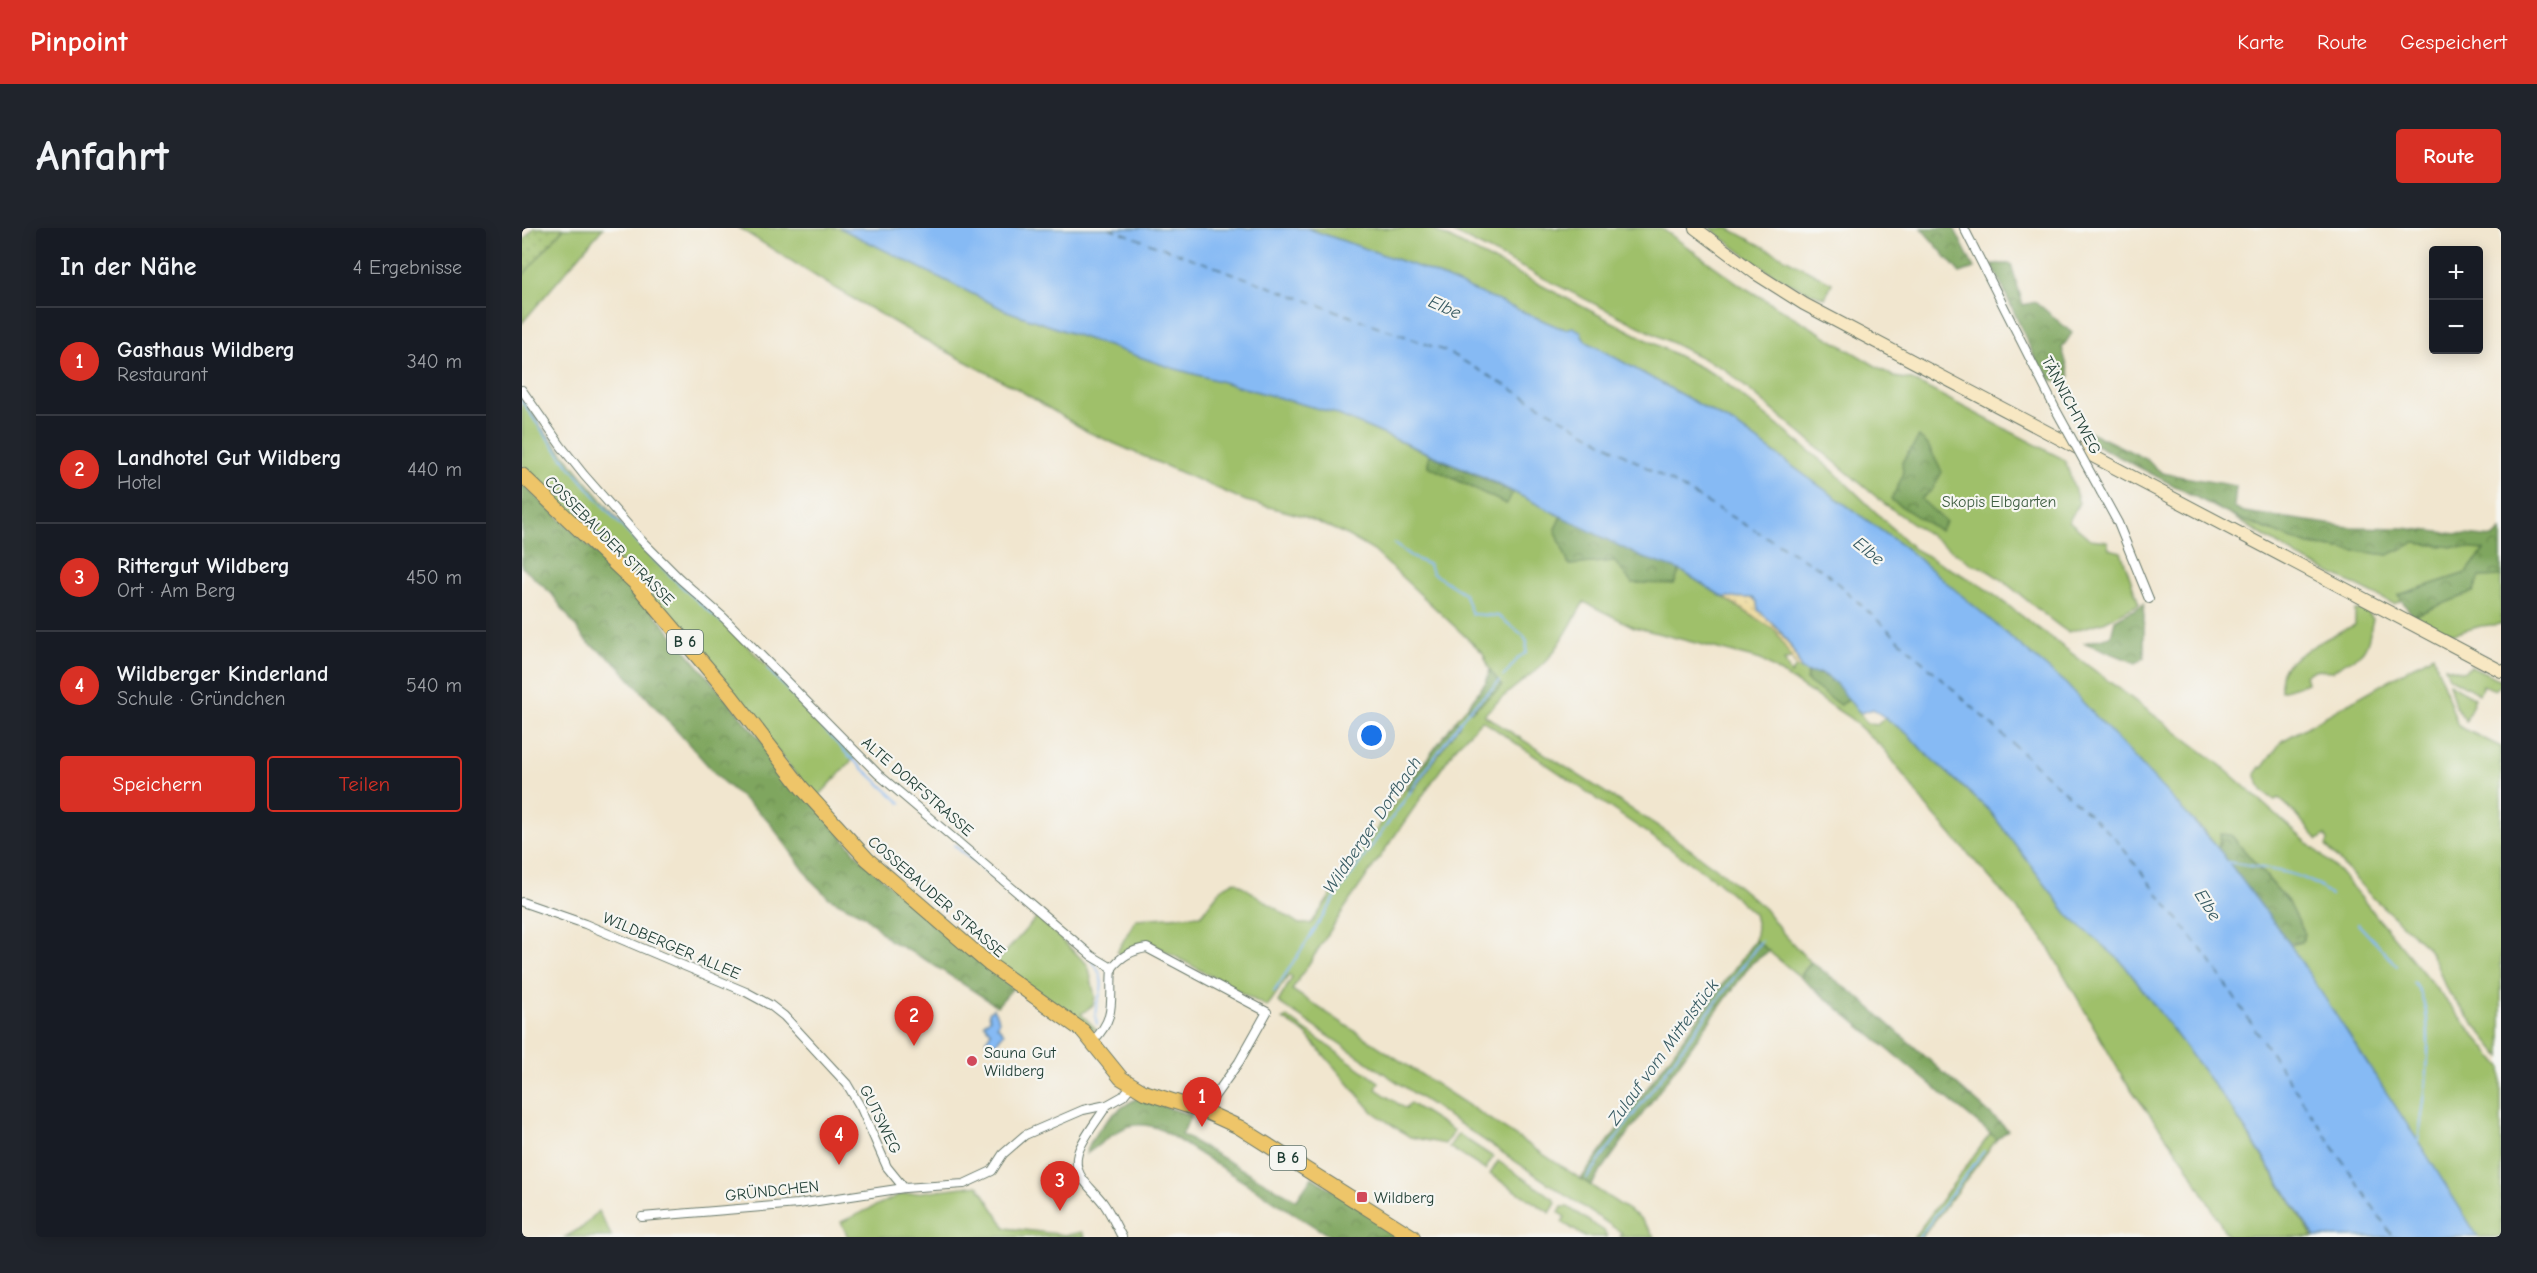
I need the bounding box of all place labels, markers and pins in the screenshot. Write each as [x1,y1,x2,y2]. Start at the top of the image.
pin: 2 [894,996,934,1046]
place label: Sauna Gut Wildberg [984,1044,1056,1080]
marker: Sauna Gut Wildberg [965,1054,979,1068]
pin: 1 [1182,1078,1222,1127]
pin: 4 [820,1116,858,1165]
pin: 3 [1040,1162,1080,1211]
place label: Wildberg [1374,1189,1434,1207]
marker: Wildberg [1355,1190,1369,1204]

